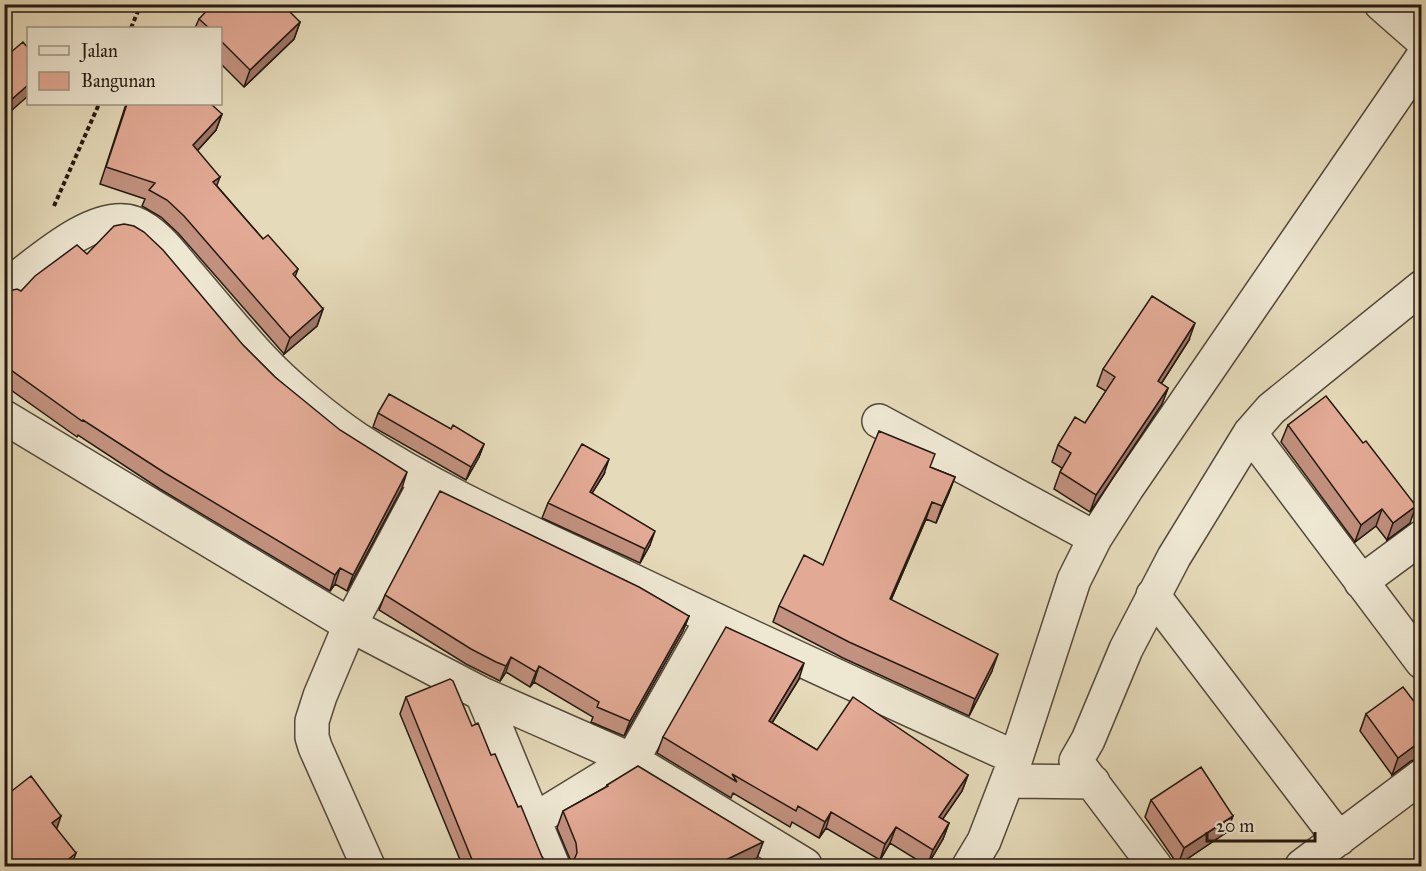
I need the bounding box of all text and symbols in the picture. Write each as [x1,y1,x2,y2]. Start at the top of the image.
legend [27,27,222,105]
text: Jalan [79,40,118,63]
text: Bangunan [81,70,156,93]
scale bar [1207,805,1315,843]
text: 20 m [1216,815,1254,837]

